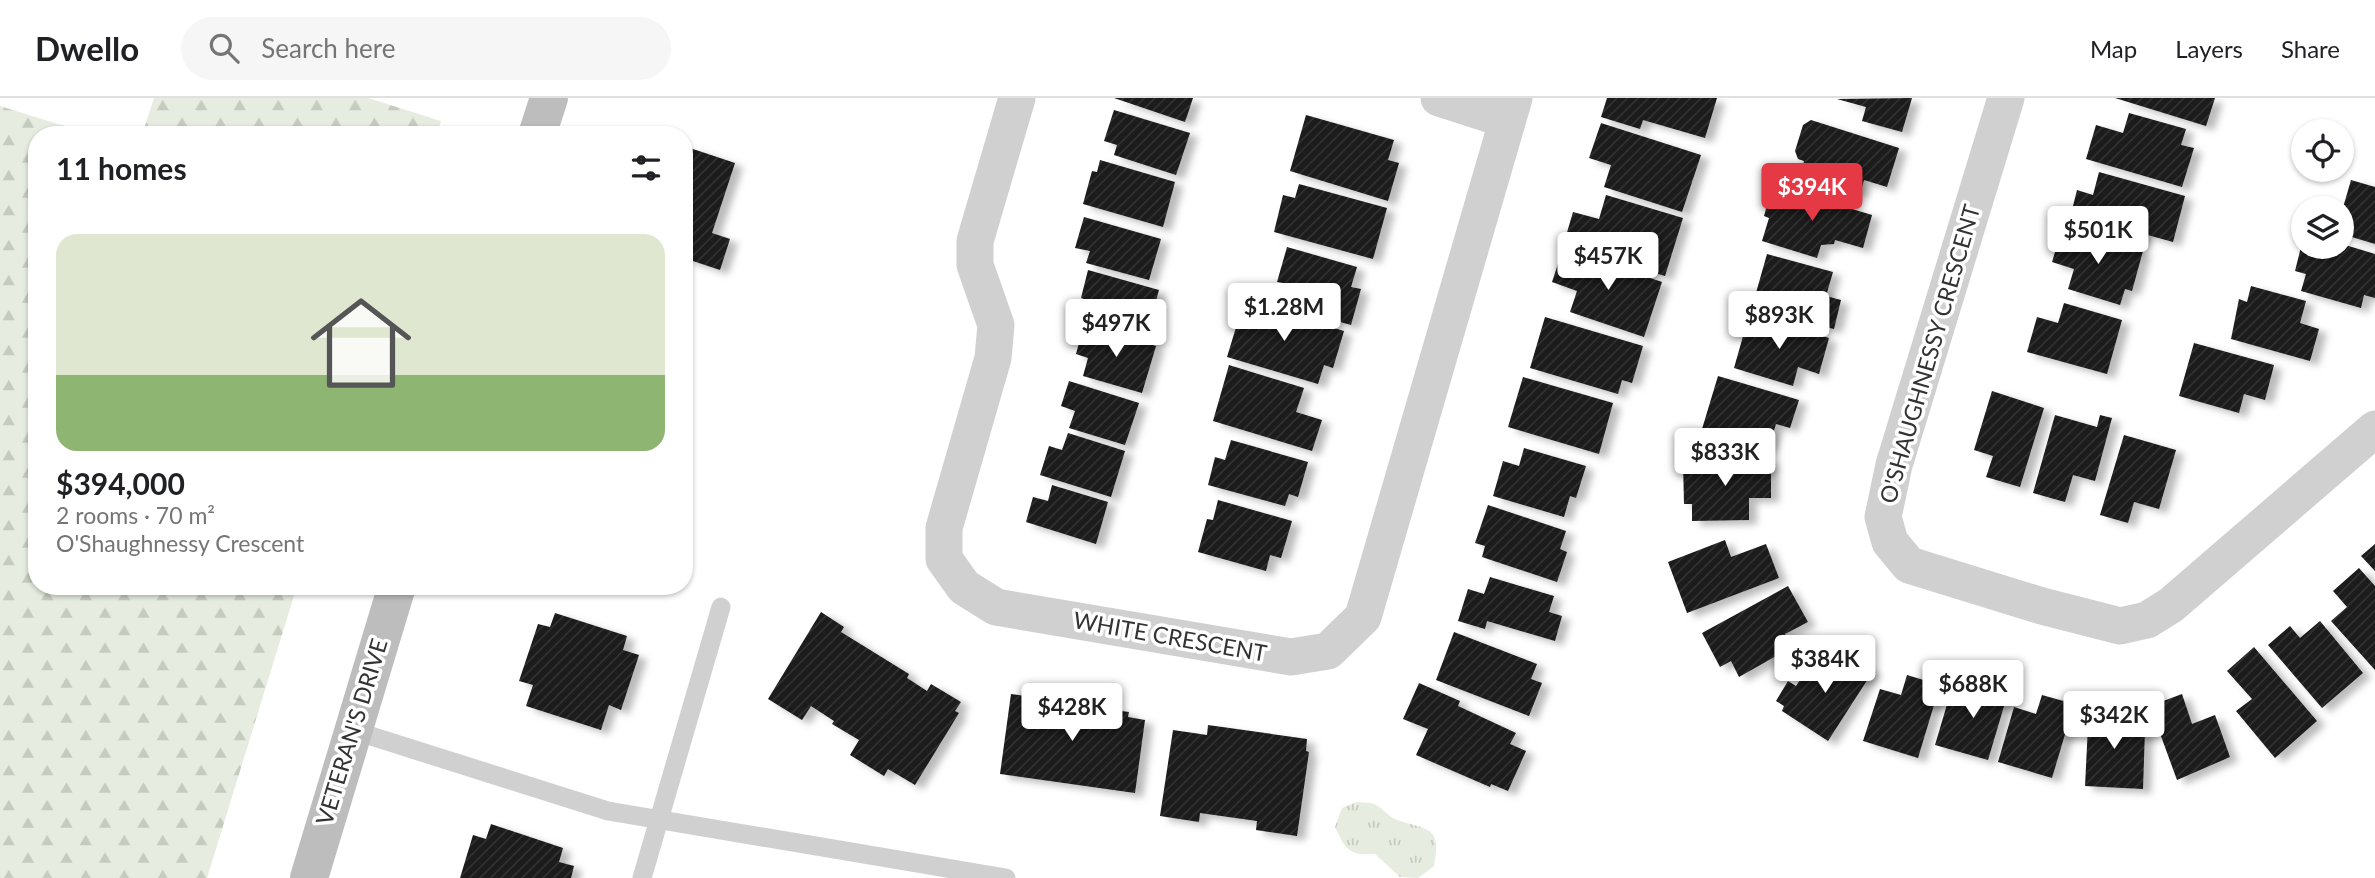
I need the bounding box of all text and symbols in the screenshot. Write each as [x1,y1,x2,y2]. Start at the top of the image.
search box [181,17,671,80]
text: Dwello [35,28,139,68]
icon: search [205,29,243,67]
text: Search here [261,32,395,64]
text: Map [2090,34,2137,63]
text: Layers [2175,34,2243,63]
text: Share [2281,34,2340,63]
map controls [2291,119,2354,259]
button: locate [2291,119,2354,182]
icon: filters [627,149,665,187]
text: 11 homes [56,150,187,186]
pin: $394K [1763,164,1861,223]
text: $394K [1777,172,1847,200]
button: layers [2291,196,2354,259]
street label: O'SHAUGHNESSY CRESCENT [1873,201,1985,506]
pin: $501K [2049,206,2147,266]
text: $501K [2063,215,2133,243]
pin: $457K [1559,232,1657,292]
text: $457K [1573,241,1643,269]
icon: home [298,280,424,406]
pin: $1.28M [1227,284,1341,343]
text: $1.28M [1244,292,1324,320]
pin: $893K [1730,292,1828,351]
pin: $497K [1067,300,1165,359]
text: $893K [1744,300,1814,328]
text: $497K [1081,308,1151,336]
pin: $833K [1676,428,1774,488]
text: $833K [1690,437,1760,465]
text: $394,000 [56,465,185,501]
text: 2 rooms · 70 m² [56,501,215,529]
text: O'Shaughnessy Crescent [56,529,304,557]
street label: WHITE CRESCENT [1071,605,1269,667]
street label: VETERAN'S DRIVE [309,635,393,828]
pin: $384K [1776,636,1874,695]
text: $384K [1790,644,1860,672]
pin: $688K [1924,660,2022,720]
text: $688K [1938,669,2008,697]
pin: $428K [1023,684,1121,743]
text: $428K [1037,692,1107,720]
pin: $342K [2065,692,2163,751]
text: $342K [2079,700,2149,728]

